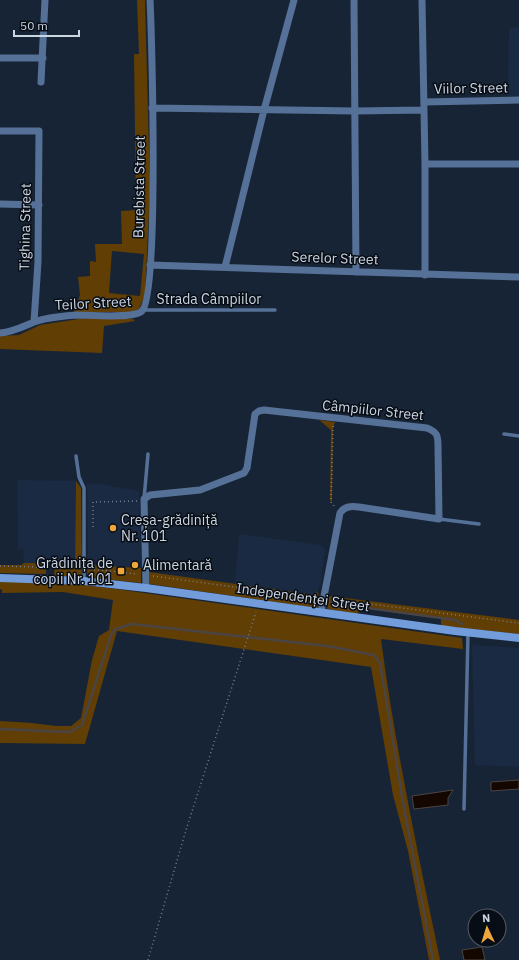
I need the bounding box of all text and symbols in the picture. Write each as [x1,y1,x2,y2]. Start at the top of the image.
scale bar [14,12,79,38]
text: 50 m [20,18,48,33]
street label: Viilor Street [434,78,508,98]
street label: Burebista Street [129,136,149,238]
street label: Tighina Street [15,183,35,271]
street label: Serelor Street [291,247,379,269]
street label: Strada Câmpiilor [157,290,261,308]
street label: Teilor Street [54,292,132,314]
street label: Câmpiilor Street [321,396,425,424]
place label: Creșa-grădiniță Nr. 101 [121,511,218,545]
marker: Creșa-grădiniță Nr. 101 [108,523,118,533]
place label: Grădinița de copii Nr. 101 [34,554,113,588]
place label: Alimentară [143,556,213,574]
marker: Alimentară [130,560,140,570]
marker: Grădinița de copii Nr. 101 [116,566,126,576]
street label: Independenței Street [235,579,371,615]
north arrow [467,908,507,948]
text: N [482,911,491,925]

